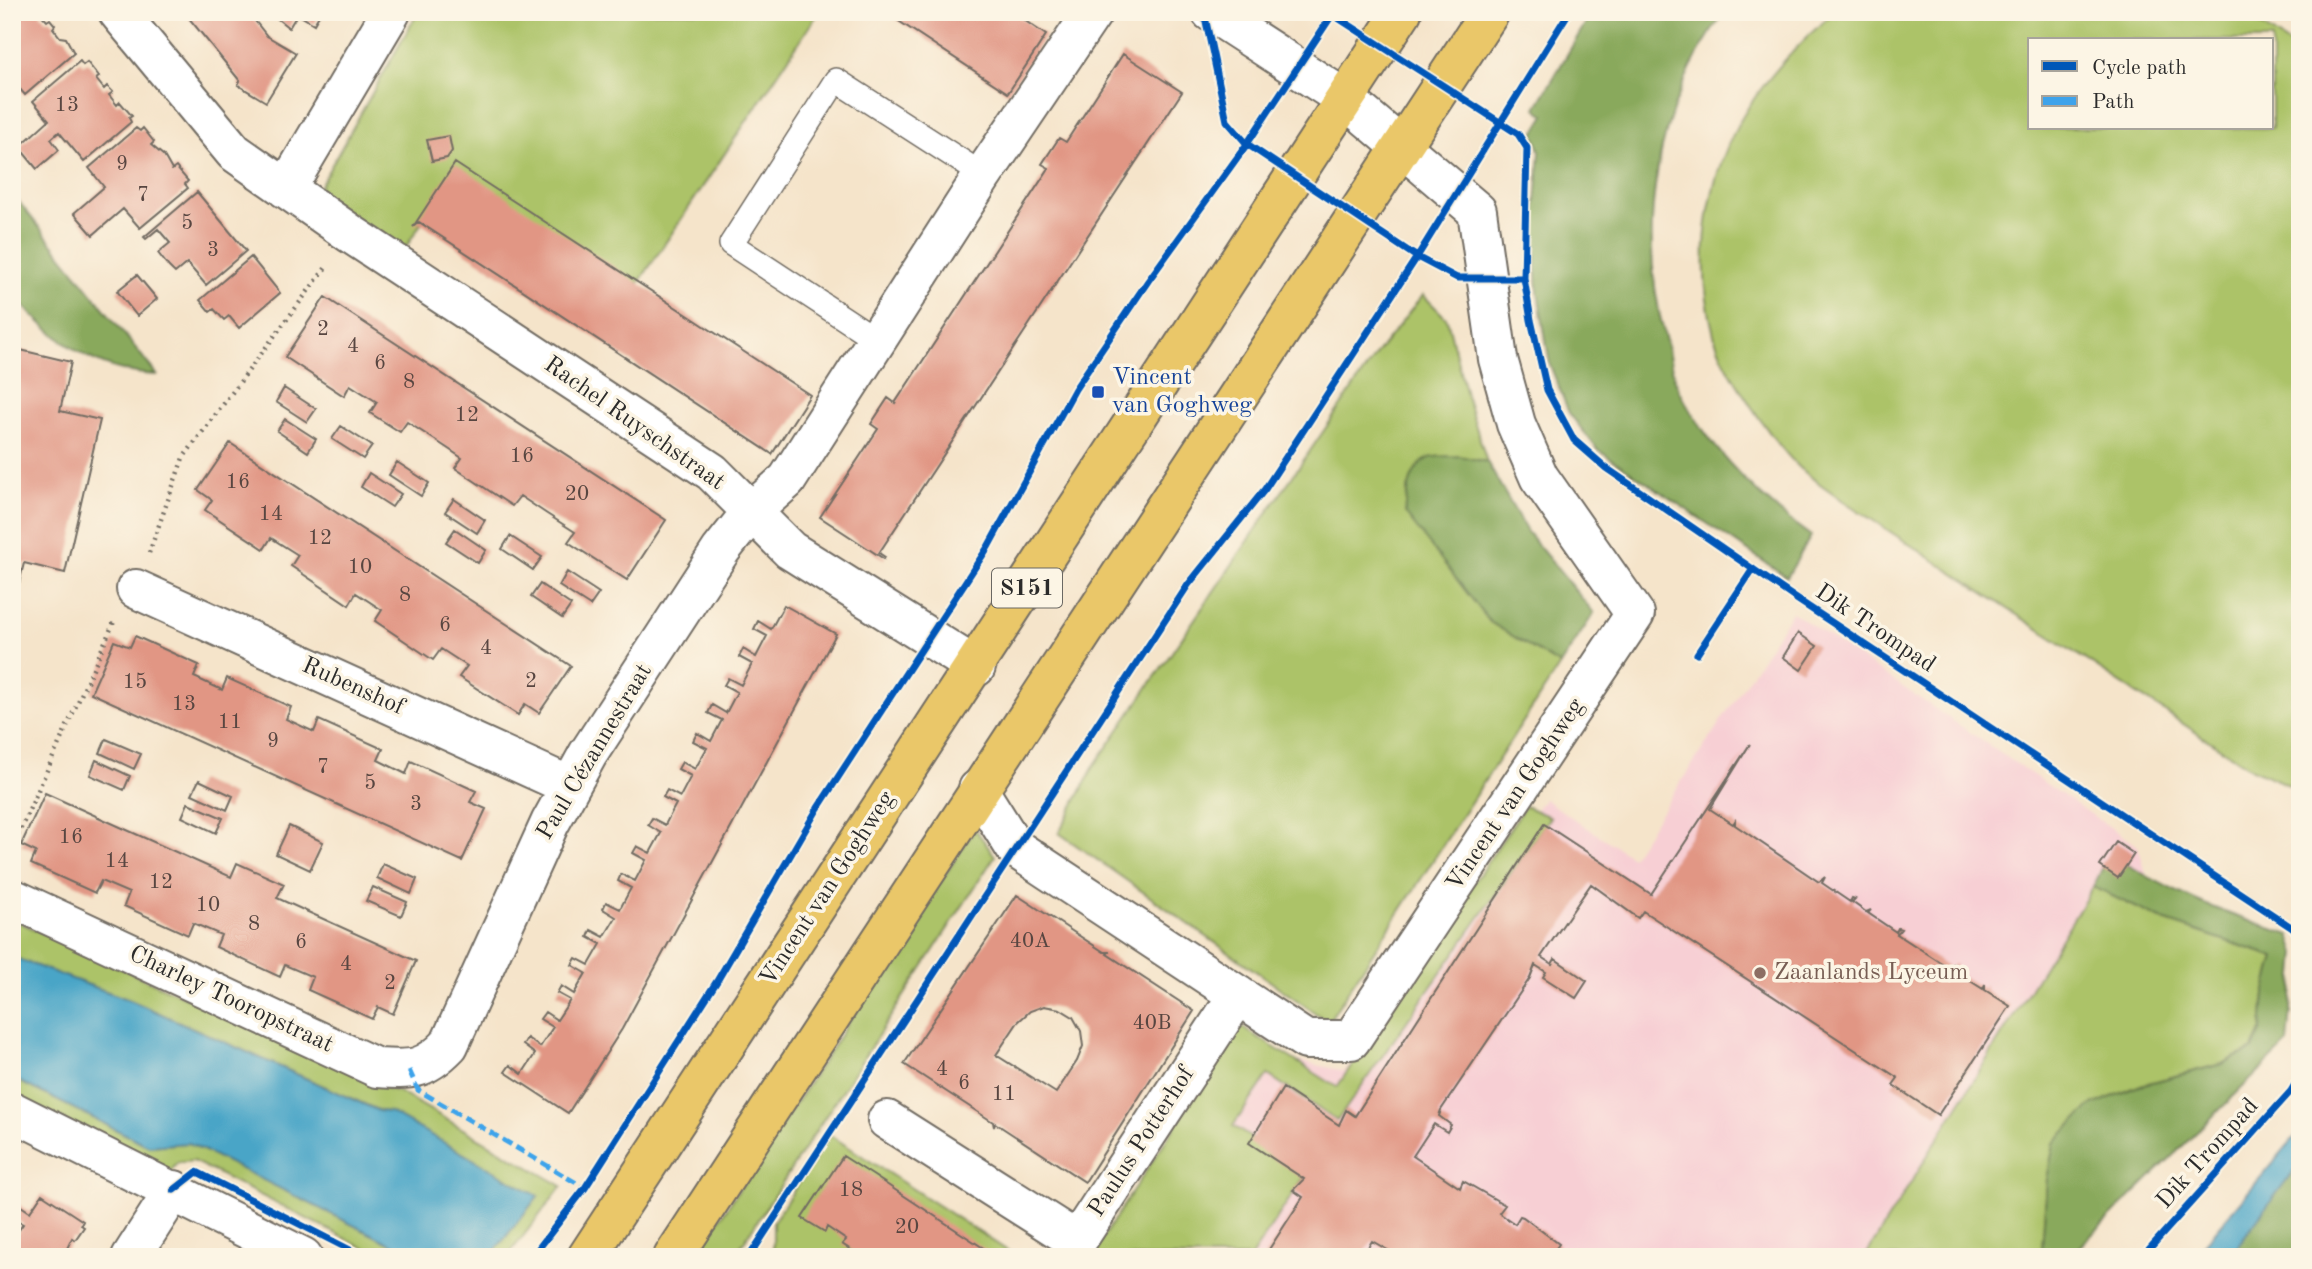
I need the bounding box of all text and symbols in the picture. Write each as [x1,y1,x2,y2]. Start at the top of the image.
legend [2028,38,2274,130]
text: Cycle path [2092,58,2187,79]
text: Path [2092,92,2135,113]
house number: 13 [55,95,79,116]
house number: 9 [116,154,128,175]
house number: 7 [137,185,149,206]
house number: 5 [181,213,193,234]
house number: 3 [207,240,219,261]
house number: 2 [317,319,329,340]
house number: 4 [347,336,359,357]
house number: 6 [374,353,386,374]
street label: Rachel Ruyschstraat [539,353,729,495]
place label: Vincent van Goghweg [1112,366,1252,418]
house number: 8 [403,372,415,393]
marker: Vincent van Goghweg [1090,384,1106,400]
house number: 12 [455,405,479,426]
house number: 16 [510,446,534,467]
house number: 16 [226,472,250,493]
house number: 20 [565,484,589,505]
house number: 14 [259,504,283,525]
house number: 12 [308,528,332,549]
house number: 10 [348,557,372,578]
road number: S151 [992,568,1062,608]
street label: Dik Trompad [1811,580,1939,678]
house number: 8 [399,585,411,606]
house number: 6 [439,615,451,636]
house number: 4 [480,638,492,659]
street label: Rubenshof [298,654,409,721]
street label: Paul Cézannestraat [533,660,657,844]
house number: 2 [525,671,537,692]
house number: 15 [123,672,147,693]
house number: 13 [172,694,196,715]
street label: Vincent van Goghweg [1443,694,1589,896]
house number: 11 [218,712,242,733]
house number: 9 [267,731,279,752]
house number: 7 [317,757,329,778]
house number: 5 [364,773,376,794]
street label: Vincent van Goghweg [756,787,900,991]
house number: 3 [410,794,422,815]
house number: 16 [59,827,83,848]
house number: 14 [105,851,129,872]
house number: 12 [149,872,173,893]
house number: 10 [196,895,220,916]
house number: 8 [248,914,260,935]
house number: 40A [1010,931,1050,952]
house number: 6 [295,932,307,953]
street label: Charley Tooropstraat [125,942,337,1058]
house number: 4 [340,954,352,975]
place label: Zaanlands Lyceum [1774,961,1968,985]
marker: Zaanlands Lyceum [1752,965,1768,981]
house number: 2 [384,973,396,994]
house number: 40B [1133,1013,1171,1034]
house number: 4 [936,1059,948,1080]
street label: Paulus Potterhof [1085,1062,1200,1221]
house number: 6 [958,1073,970,1094]
house number: 11 [992,1084,1016,1105]
street label: Dik Trompad [2153,1094,2263,1214]
house number: 18 [839,1180,863,1201]
house number: 20 [895,1217,919,1238]

